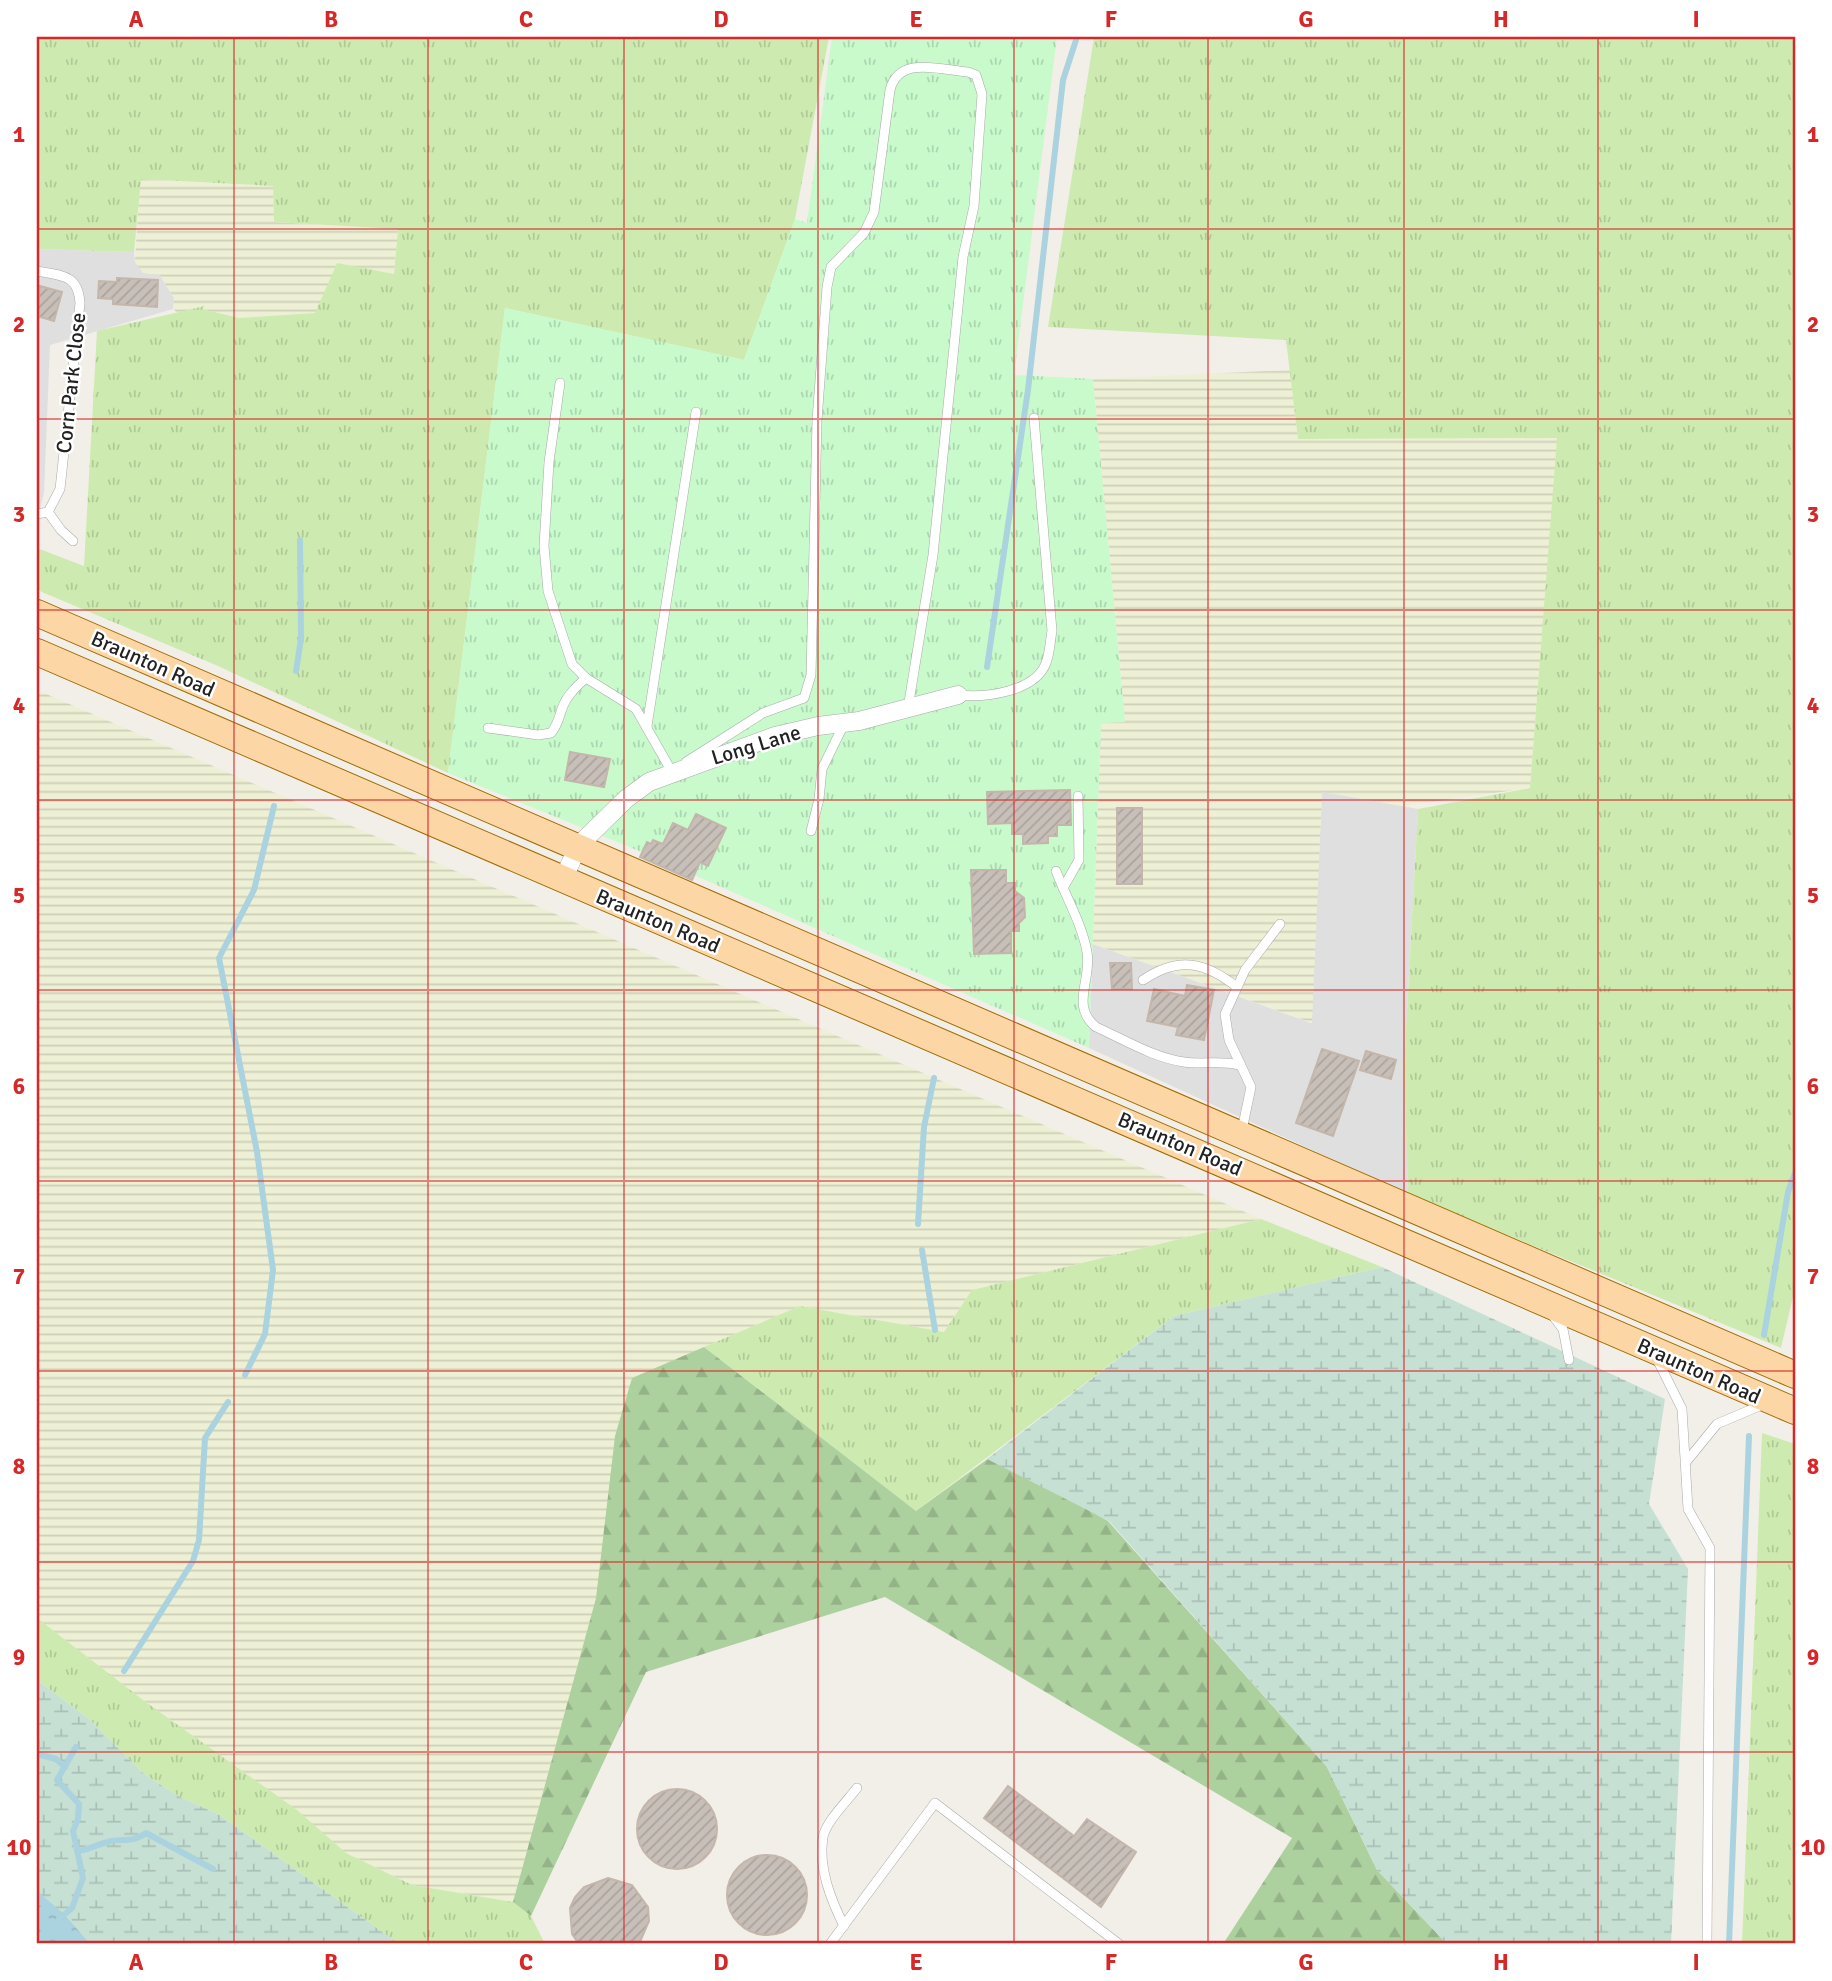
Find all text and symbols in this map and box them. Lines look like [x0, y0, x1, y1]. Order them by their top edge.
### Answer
text: A [129, 5, 144, 34]
text: B [324, 5, 338, 34]
text: C [519, 5, 533, 34]
text: D [713, 5, 729, 34]
text: E [909, 5, 923, 34]
text: F [1105, 5, 1117, 34]
text: G [1298, 5, 1314, 34]
text: H [1493, 5, 1509, 34]
text: I [1692, 5, 1700, 34]
text: 1 [13, 120, 25, 149]
text: 1 [1807, 120, 1819, 149]
text: 2 [13, 310, 25, 339]
text: 2 [1807, 310, 1819, 339]
street label: Corn Park Close [51, 311, 91, 455]
text: 3 [13, 500, 25, 529]
text: 3 [1807, 500, 1819, 529]
street label: Braunton Road [87, 625, 219, 703]
text: 4 [13, 691, 25, 720]
text: 4 [1807, 691, 1819, 720]
street label: Long Lane [708, 719, 804, 771]
text: 5 [13, 881, 25, 910]
text: 5 [1807, 881, 1819, 910]
street label: Braunton Road [592, 883, 724, 959]
text: 6 [13, 1072, 25, 1101]
text: 6 [1807, 1072, 1819, 1101]
street label: Braunton Road [1114, 1106, 1246, 1182]
text: 7 [13, 1262, 25, 1291]
text: 7 [1807, 1262, 1819, 1291]
street label: Braunton Road [1633, 1332, 1765, 1410]
text: 8 [13, 1452, 25, 1481]
text: 8 [1807, 1452, 1819, 1481]
text: 9 [13, 1643, 25, 1672]
text: 9 [1807, 1643, 1819, 1672]
text: 10 [7, 1833, 31, 1862]
text: 10 [1801, 1833, 1825, 1862]
text: A [129, 1948, 144, 1977]
text: B [324, 1948, 338, 1977]
text: C [519, 1948, 533, 1977]
text: D [713, 1948, 729, 1977]
text: E [909, 1948, 923, 1977]
text: F [1105, 1948, 1117, 1977]
text: G [1298, 1948, 1314, 1977]
text: H [1493, 1948, 1509, 1977]
text: I [1692, 1948, 1700, 1977]

